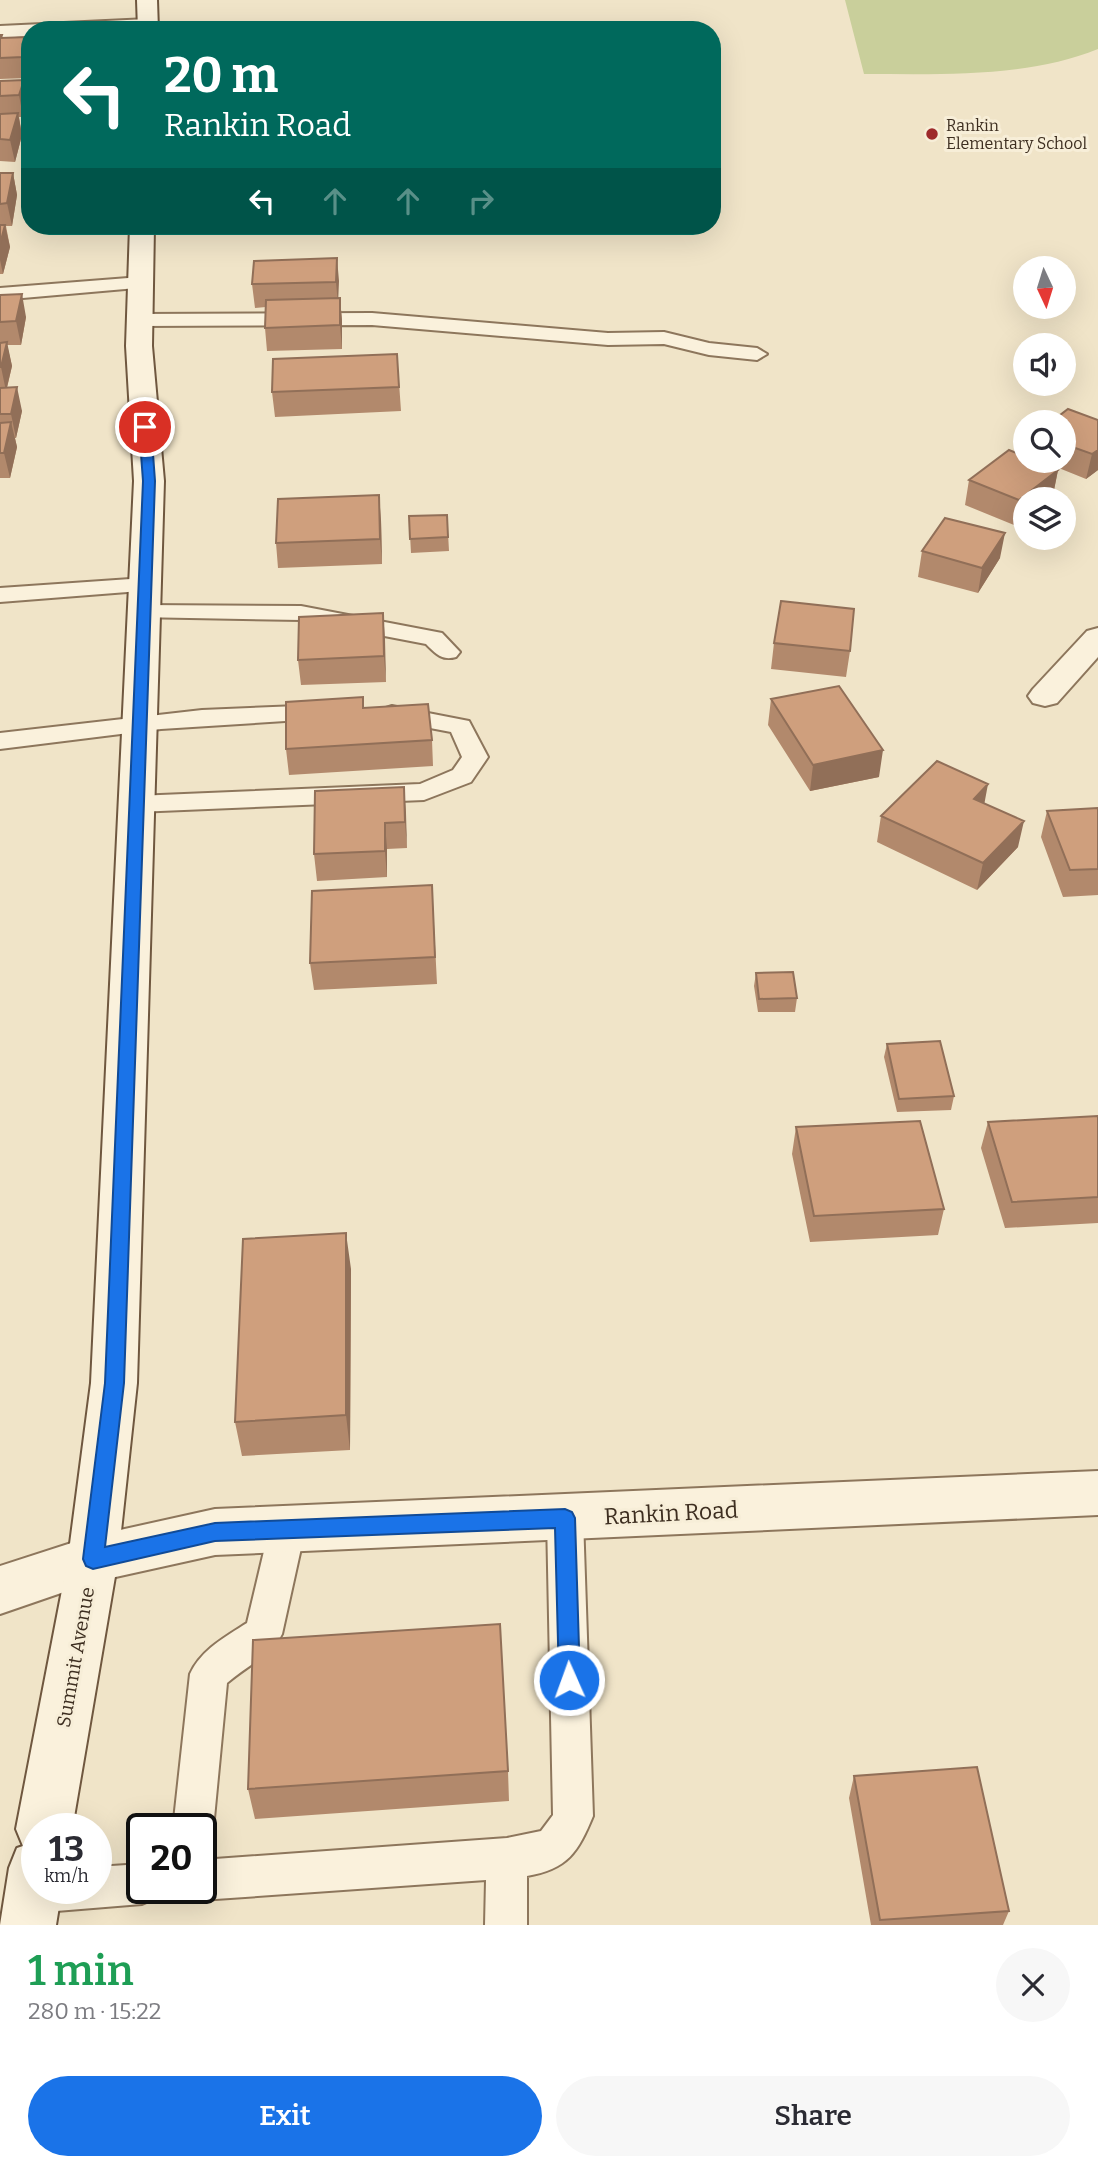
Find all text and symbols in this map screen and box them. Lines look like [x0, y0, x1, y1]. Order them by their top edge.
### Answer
text: 20 m [164, 46, 278, 105]
icon: left [49, 49, 140, 140]
text: Rankin Road [164, 106, 351, 144]
place label: Rankin Elementary School [946, 116, 1087, 153]
marker: Rankin Elementary School [924, 126, 940, 142]
icon: left [243, 182, 281, 220]
icon: ahead [316, 182, 354, 220]
icon: ahead [389, 182, 427, 220]
icon: right [462, 182, 500, 220]
north arrow [1013, 256, 1076, 318]
map controls [1013, 256, 1076, 550]
button: sound [1013, 333, 1076, 396]
pin [115, 397, 175, 457]
icon: arrive [126, 408, 164, 446]
button: search [1013, 410, 1076, 473]
button: layers [1013, 487, 1076, 550]
street label: Rankin Road [603, 1495, 739, 1531]
street label: Summit Avenue [52, 1585, 99, 1729]
position arrow [532, 1643, 606, 1717]
speed limit sign: 20 [126, 1813, 217, 1904]
text: 13 [49, 1828, 84, 1870]
text: km/h [44, 1865, 89, 1887]
text: 1 min [28, 1946, 134, 1996]
button: close [996, 1948, 1070, 2022]
text: 280 m · 15:22 [28, 1997, 161, 2025]
button: Exit [28, 2076, 542, 2156]
button: Share [556, 2076, 1070, 2156]

